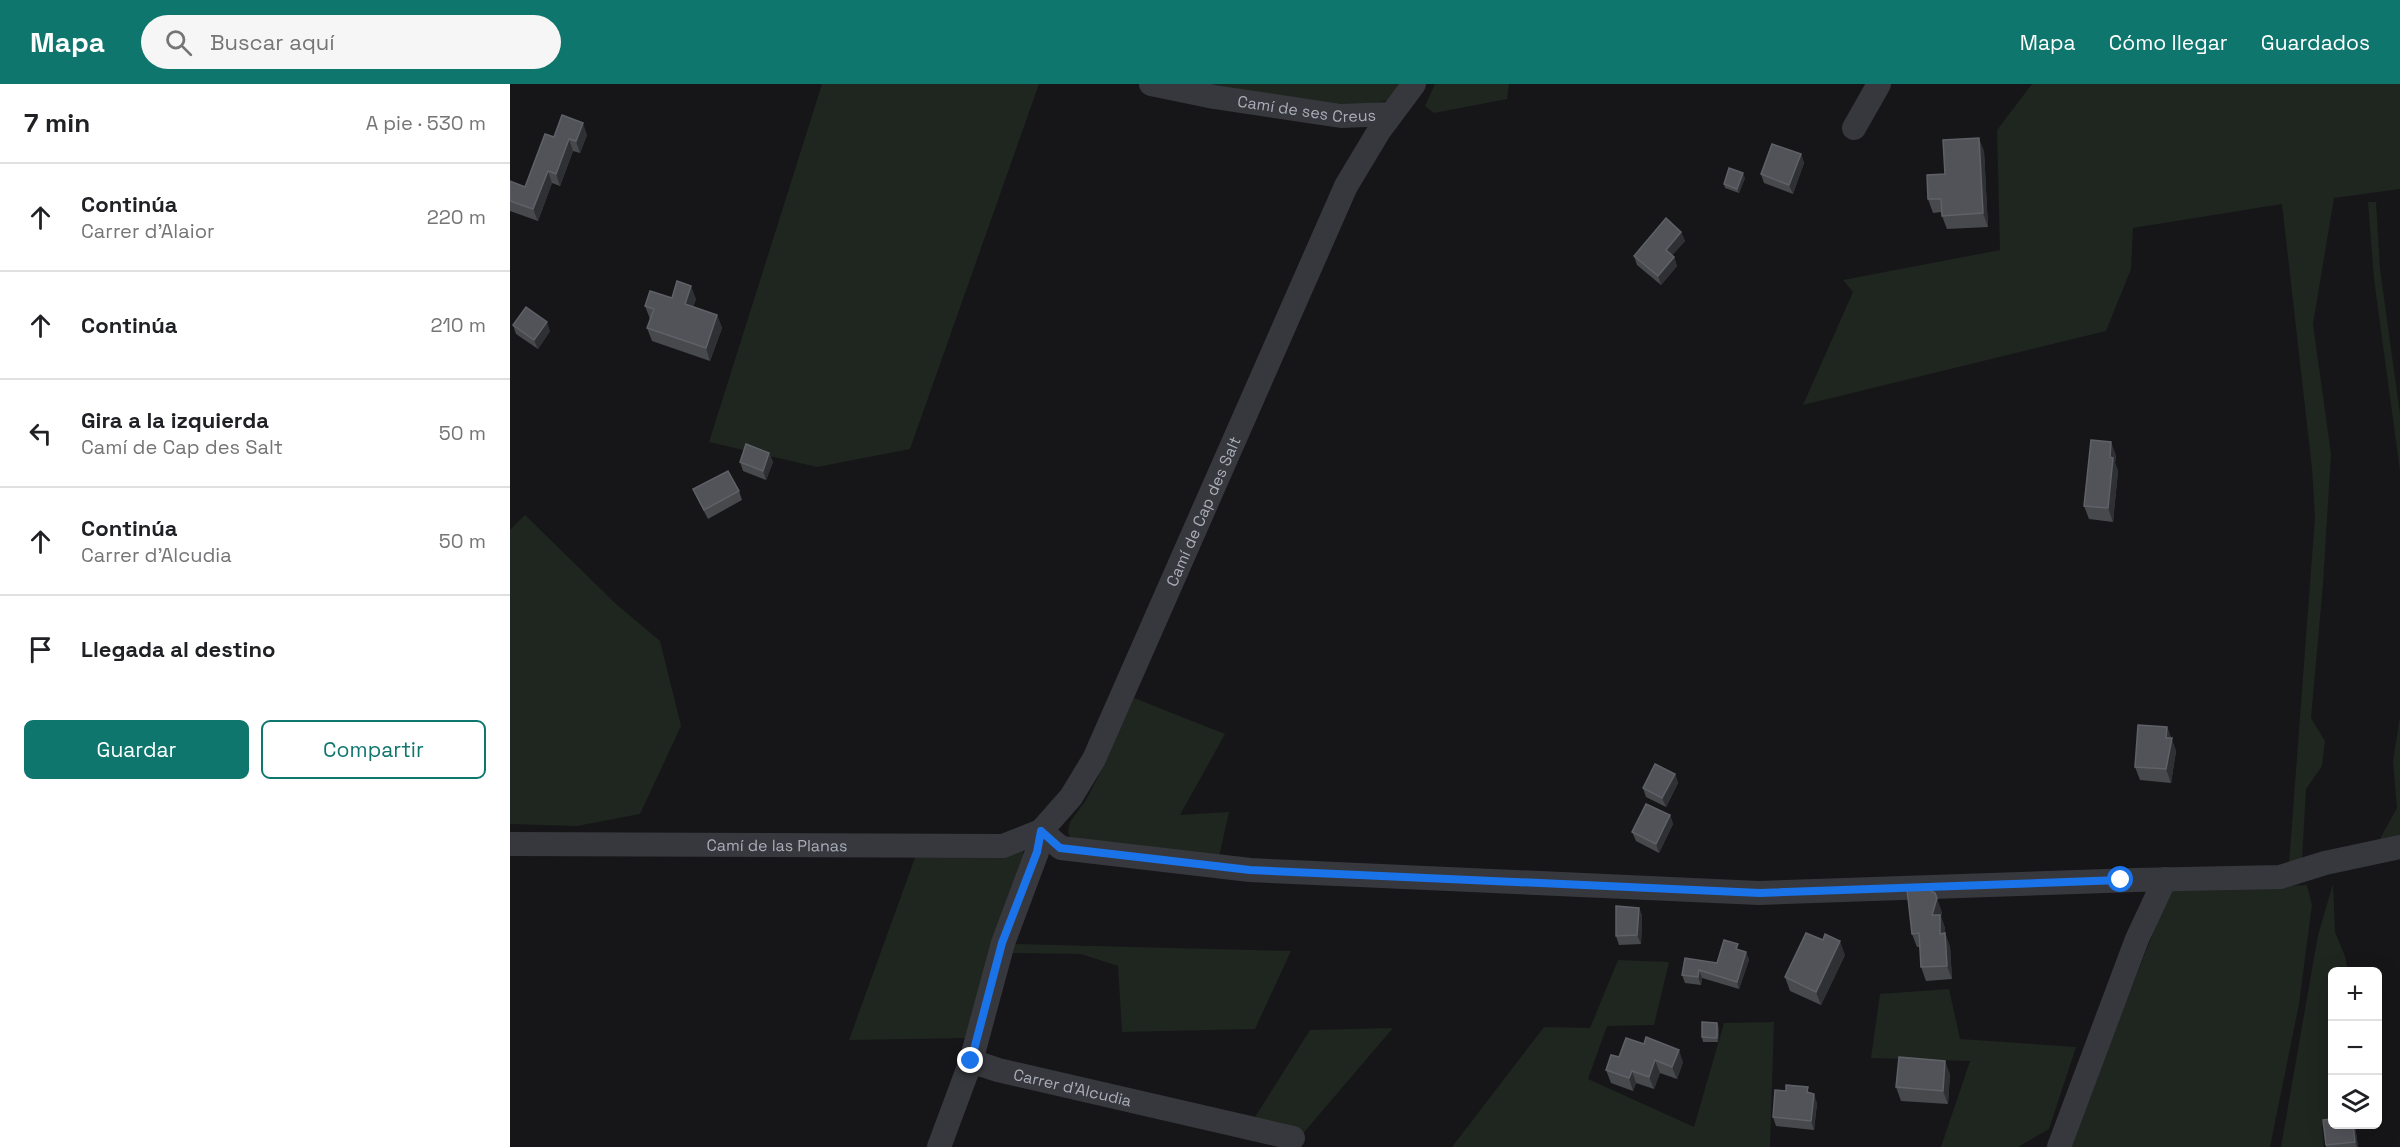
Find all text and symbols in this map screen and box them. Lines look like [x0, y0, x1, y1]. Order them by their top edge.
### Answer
search box [141, 15, 561, 69]
text: Mapa [30, 24, 105, 60]
icon: search [162, 26, 195, 59]
text: Buscar aquí [210, 28, 335, 56]
text: Mapa [2020, 29, 2076, 56]
text: Cómo llegar [2109, 29, 2228, 56]
text: Guardados [2261, 29, 2370, 56]
street label: Camí de ses Creus [1236, 91, 1376, 127]
text: 7 min [24, 106, 90, 140]
text: A pie · 530 m [366, 110, 486, 136]
text: Continúa [81, 190, 177, 218]
icon: ahead [24, 201, 57, 234]
text: 220 m [427, 204, 486, 230]
text: Carrer d'Alaior [81, 218, 215, 244]
icon: ahead [24, 309, 57, 342]
text: Continúa [81, 311, 177, 339]
text: 210 m [430, 312, 486, 338]
text: Gira a la izquierda [81, 406, 269, 434]
icon: left [24, 417, 57, 450]
text: 50 m [439, 420, 486, 446]
street label: Camí de Cap des Salt [1161, 433, 1246, 590]
text: Camí de Cap des Salt [81, 434, 283, 460]
text: Continúa [81, 514, 177, 542]
icon: ahead [24, 525, 57, 558]
text: 50 m [439, 528, 486, 554]
text: Carrer d'Alcudia [81, 542, 232, 568]
icon: arrive [24, 633, 57, 666]
text: Llegada al destino [81, 635, 275, 663]
button: Guardar [24, 720, 249, 779]
button: Compartir [261, 720, 486, 779]
street label: Camí de las Planas [706, 835, 848, 856]
route start [2107, 866, 2133, 892]
map controls [2328, 967, 2382, 1129]
button: + [2328, 967, 2382, 1021]
button: − [2328, 1021, 2382, 1075]
route end [957, 1047, 983, 1073]
street label: Carrer d'Alcudia [1011, 1064, 1134, 1111]
button: layers [2328, 1075, 2382, 1129]

